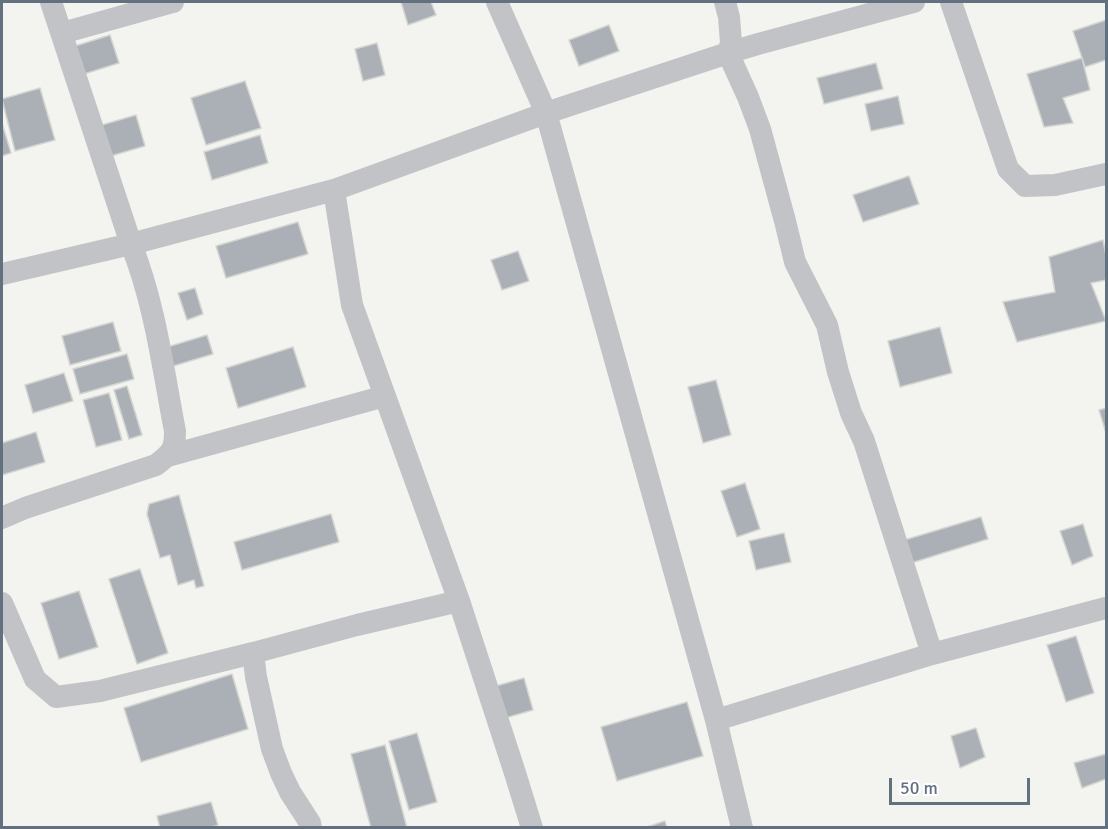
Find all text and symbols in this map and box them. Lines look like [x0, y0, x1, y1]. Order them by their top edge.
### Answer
scale bar [892, 766, 1033, 804]
text: 50 m [900, 777, 938, 799]

